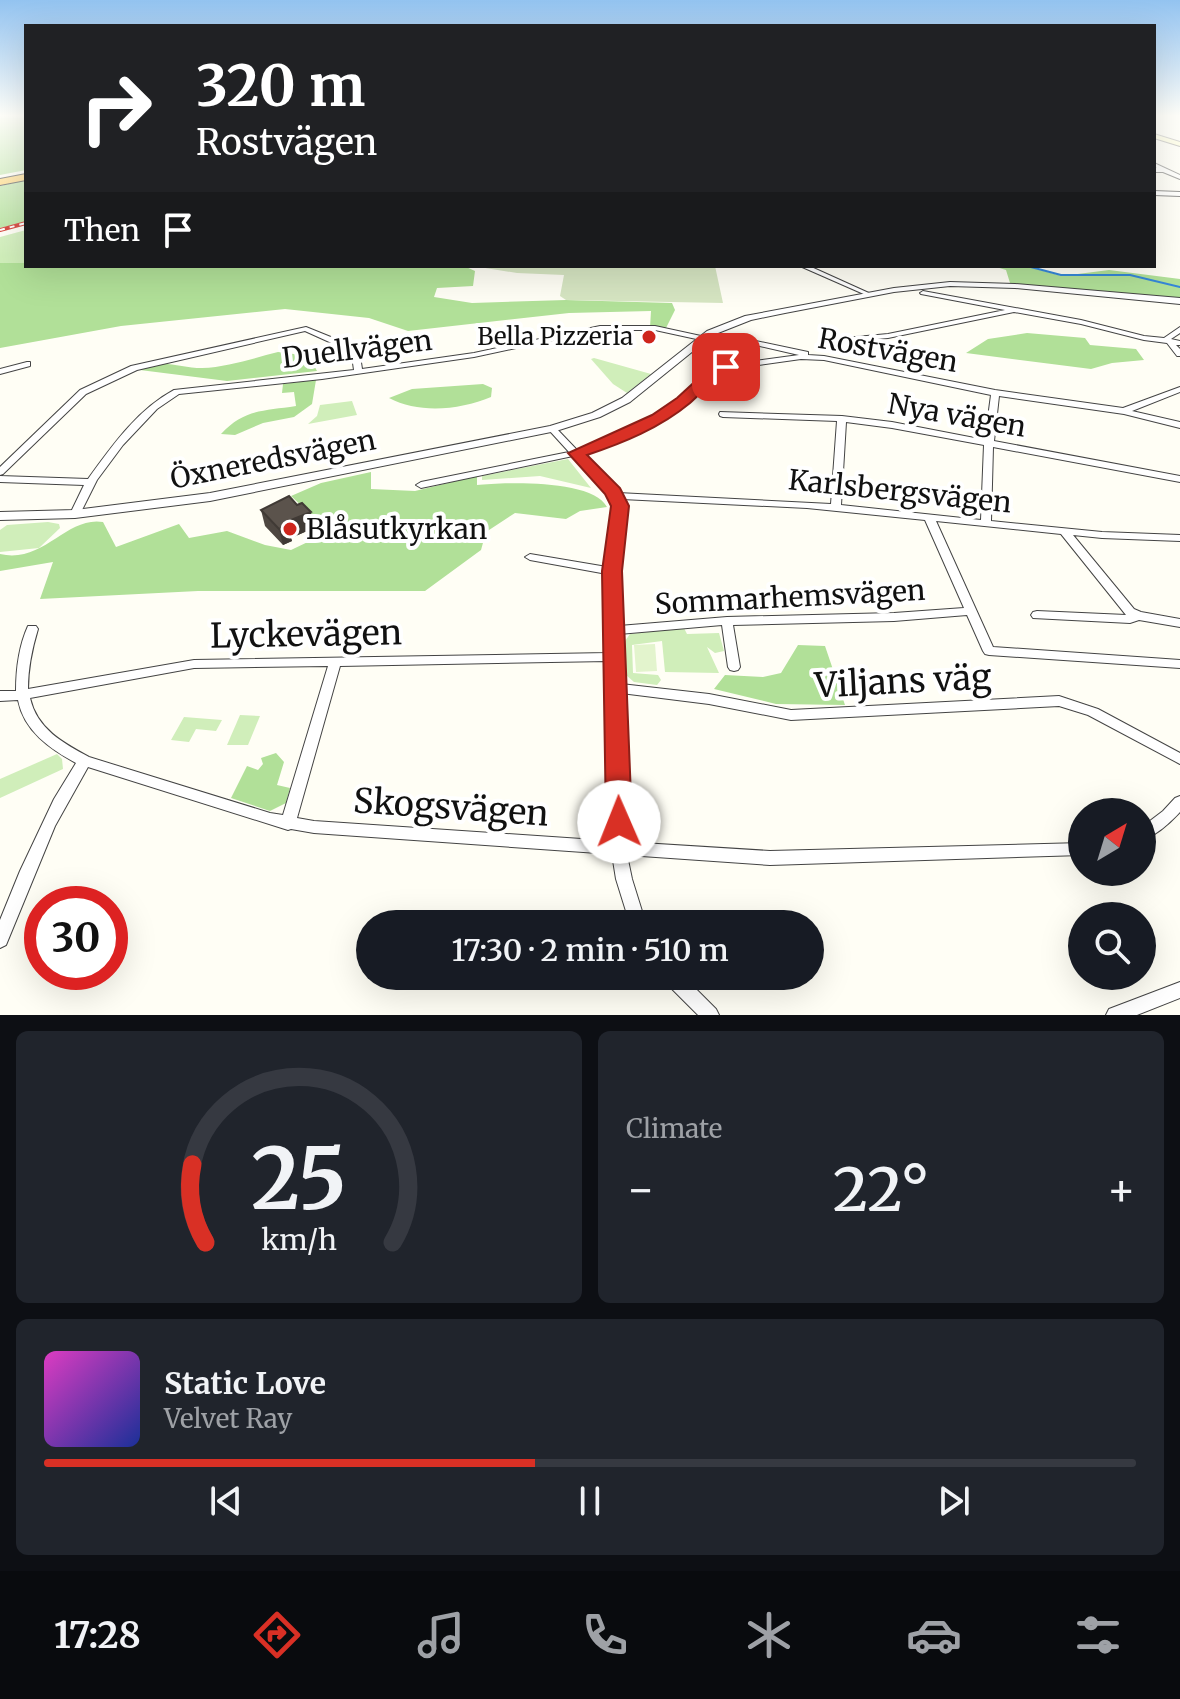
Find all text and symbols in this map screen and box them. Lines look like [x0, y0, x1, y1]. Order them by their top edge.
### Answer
text: 320 m [196, 51, 365, 121]
icon: right [64, 56, 168, 160]
text: Rostvägen [196, 120, 377, 165]
icon: arrive [156, 208, 200, 252]
text: Then [64, 211, 140, 249]
street label: Rostvägen [815, 320, 961, 380]
place label: Bella Pizzeria [477, 321, 633, 352]
street label: Duellvägen [280, 322, 434, 376]
marker: Bella Pizzeria [640, 328, 658, 346]
pin [692, 333, 760, 401]
icon: arrive [704, 345, 748, 389]
street label: Nya vägen [885, 385, 1029, 445]
street label: Öxneredsvägen [167, 421, 379, 497]
street label: Karlsbergsvägen [787, 461, 1013, 521]
place label: Blåsutkyrkan [306, 511, 487, 547]
marker: Blåsutkyrkan [281, 520, 299, 538]
street label: Sommarhemsvägen [654, 572, 926, 622]
street label: Lyckevägen [210, 611, 402, 658]
street label: Viljans väg [813, 655, 993, 708]
street label: Skogsvägen [352, 779, 550, 836]
position arrow [577, 780, 661, 864]
north arrow [1068, 798, 1156, 886]
map controls [1068, 798, 1156, 990]
speed limit sign: 30 [24, 886, 128, 990]
button: search [1068, 902, 1156, 990]
text: 17:30 · 2 min · 510 m [451, 931, 729, 969]
text: Climate [626, 1112, 722, 1145]
text: 25 [251, 1127, 347, 1232]
text: 22° [833, 1152, 929, 1227]
text: − [626, 1162, 655, 1217]
text: + [1107, 1162, 1136, 1217]
text: km/h [261, 1222, 337, 1258]
text: Static Love [164, 1364, 326, 1402]
text: Velvet Ray [164, 1402, 292, 1435]
icon: previous [204, 1479, 248, 1523]
icon: pause [568, 1479, 612, 1523]
icon: next [932, 1479, 976, 1523]
icon: directions [249, 1607, 305, 1663]
icon: music [413, 1607, 469, 1663]
icon: phone [577, 1607, 633, 1663]
icon: climate [741, 1607, 797, 1663]
icon: car [906, 1607, 962, 1663]
icon: filters [1070, 1607, 1126, 1663]
text: 17:28 [54, 1613, 141, 1658]

